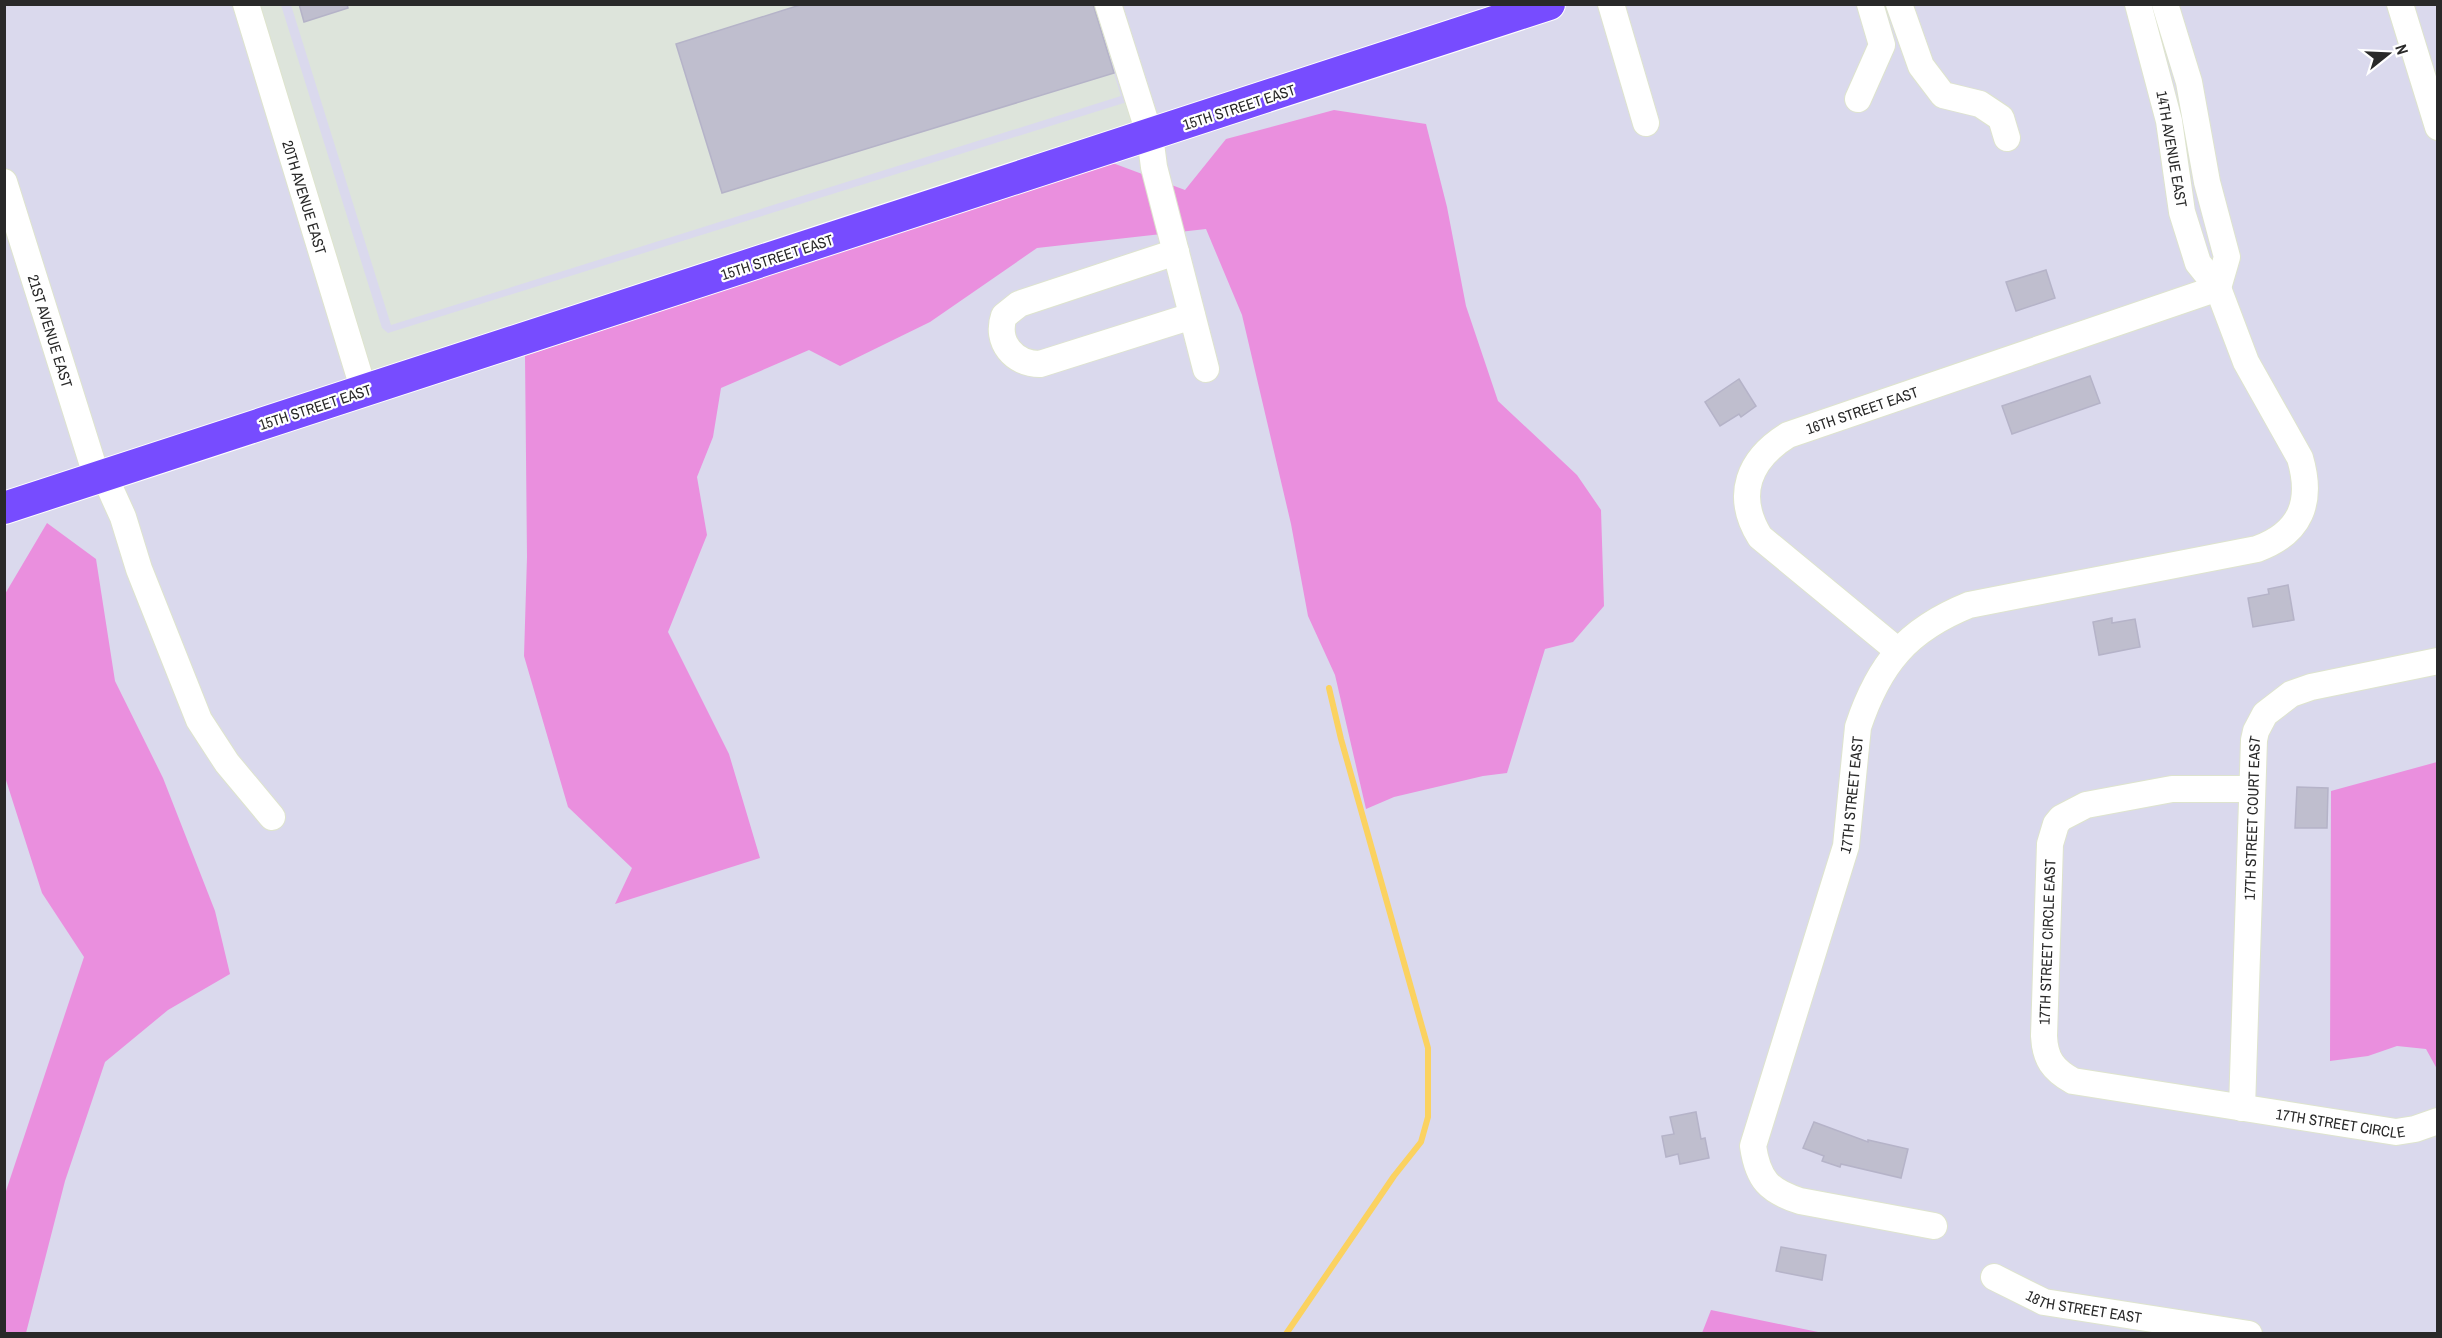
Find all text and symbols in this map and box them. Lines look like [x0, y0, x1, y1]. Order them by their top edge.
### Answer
north arrow [2358, 24, 2418, 84]
text: N [2390, 41, 2414, 57]
street label: 15TH STREET EAST [1180, 79, 1299, 135]
street label: 14TH AVENUE EAST [2151, 89, 2193, 209]
street label: 20TH AVENUE EAST [278, 138, 332, 257]
street label: 15TH STREET EAST [718, 229, 837, 285]
street label: 21ST AVENUE EAST [23, 272, 79, 390]
street label: 15TH STREET EAST [256, 379, 375, 435]
street label: 16TH STREET EAST [1803, 381, 1921, 439]
street label: 17TH STREET COURT EAST [2238, 733, 2265, 901]
street label: 17TH STREET EAST [1834, 735, 1868, 856]
street label: 17TH STREET CIRCLE EAST [2034, 858, 2060, 1025]
street label: 17TH STREET CIRCLE [2274, 1103, 2407, 1143]
street label: 18TH STREET EAST [2023, 1284, 2144, 1328]

